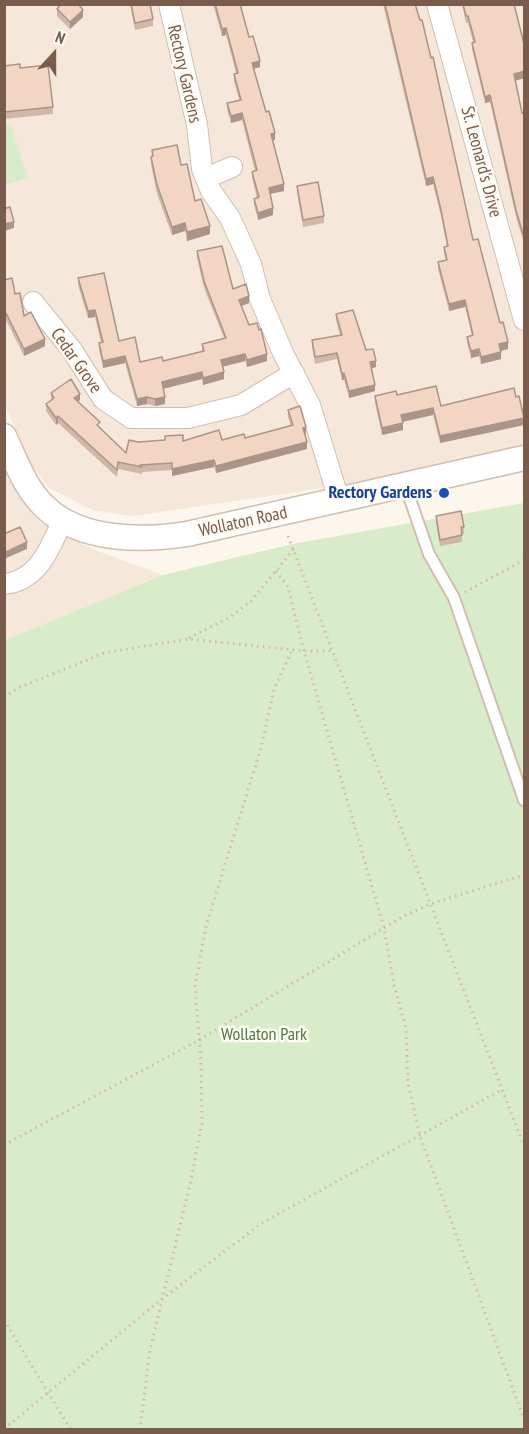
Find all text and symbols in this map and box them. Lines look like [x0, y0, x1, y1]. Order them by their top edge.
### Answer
street label: Rectory Gardens [162, 23, 206, 125]
north arrow [24, 24, 84, 84]
text: N [53, 26, 68, 48]
street label: St. Leonard's Drive [456, 104, 506, 220]
street label: Cedar Grove [46, 324, 106, 398]
place label: Rectory Gardens [328, 482, 432, 504]
marker: Rectory Gardens [437, 486, 451, 500]
street label: Wollaton Road [197, 502, 289, 542]
park label: Wollaton Park [221, 1024, 307, 1046]

